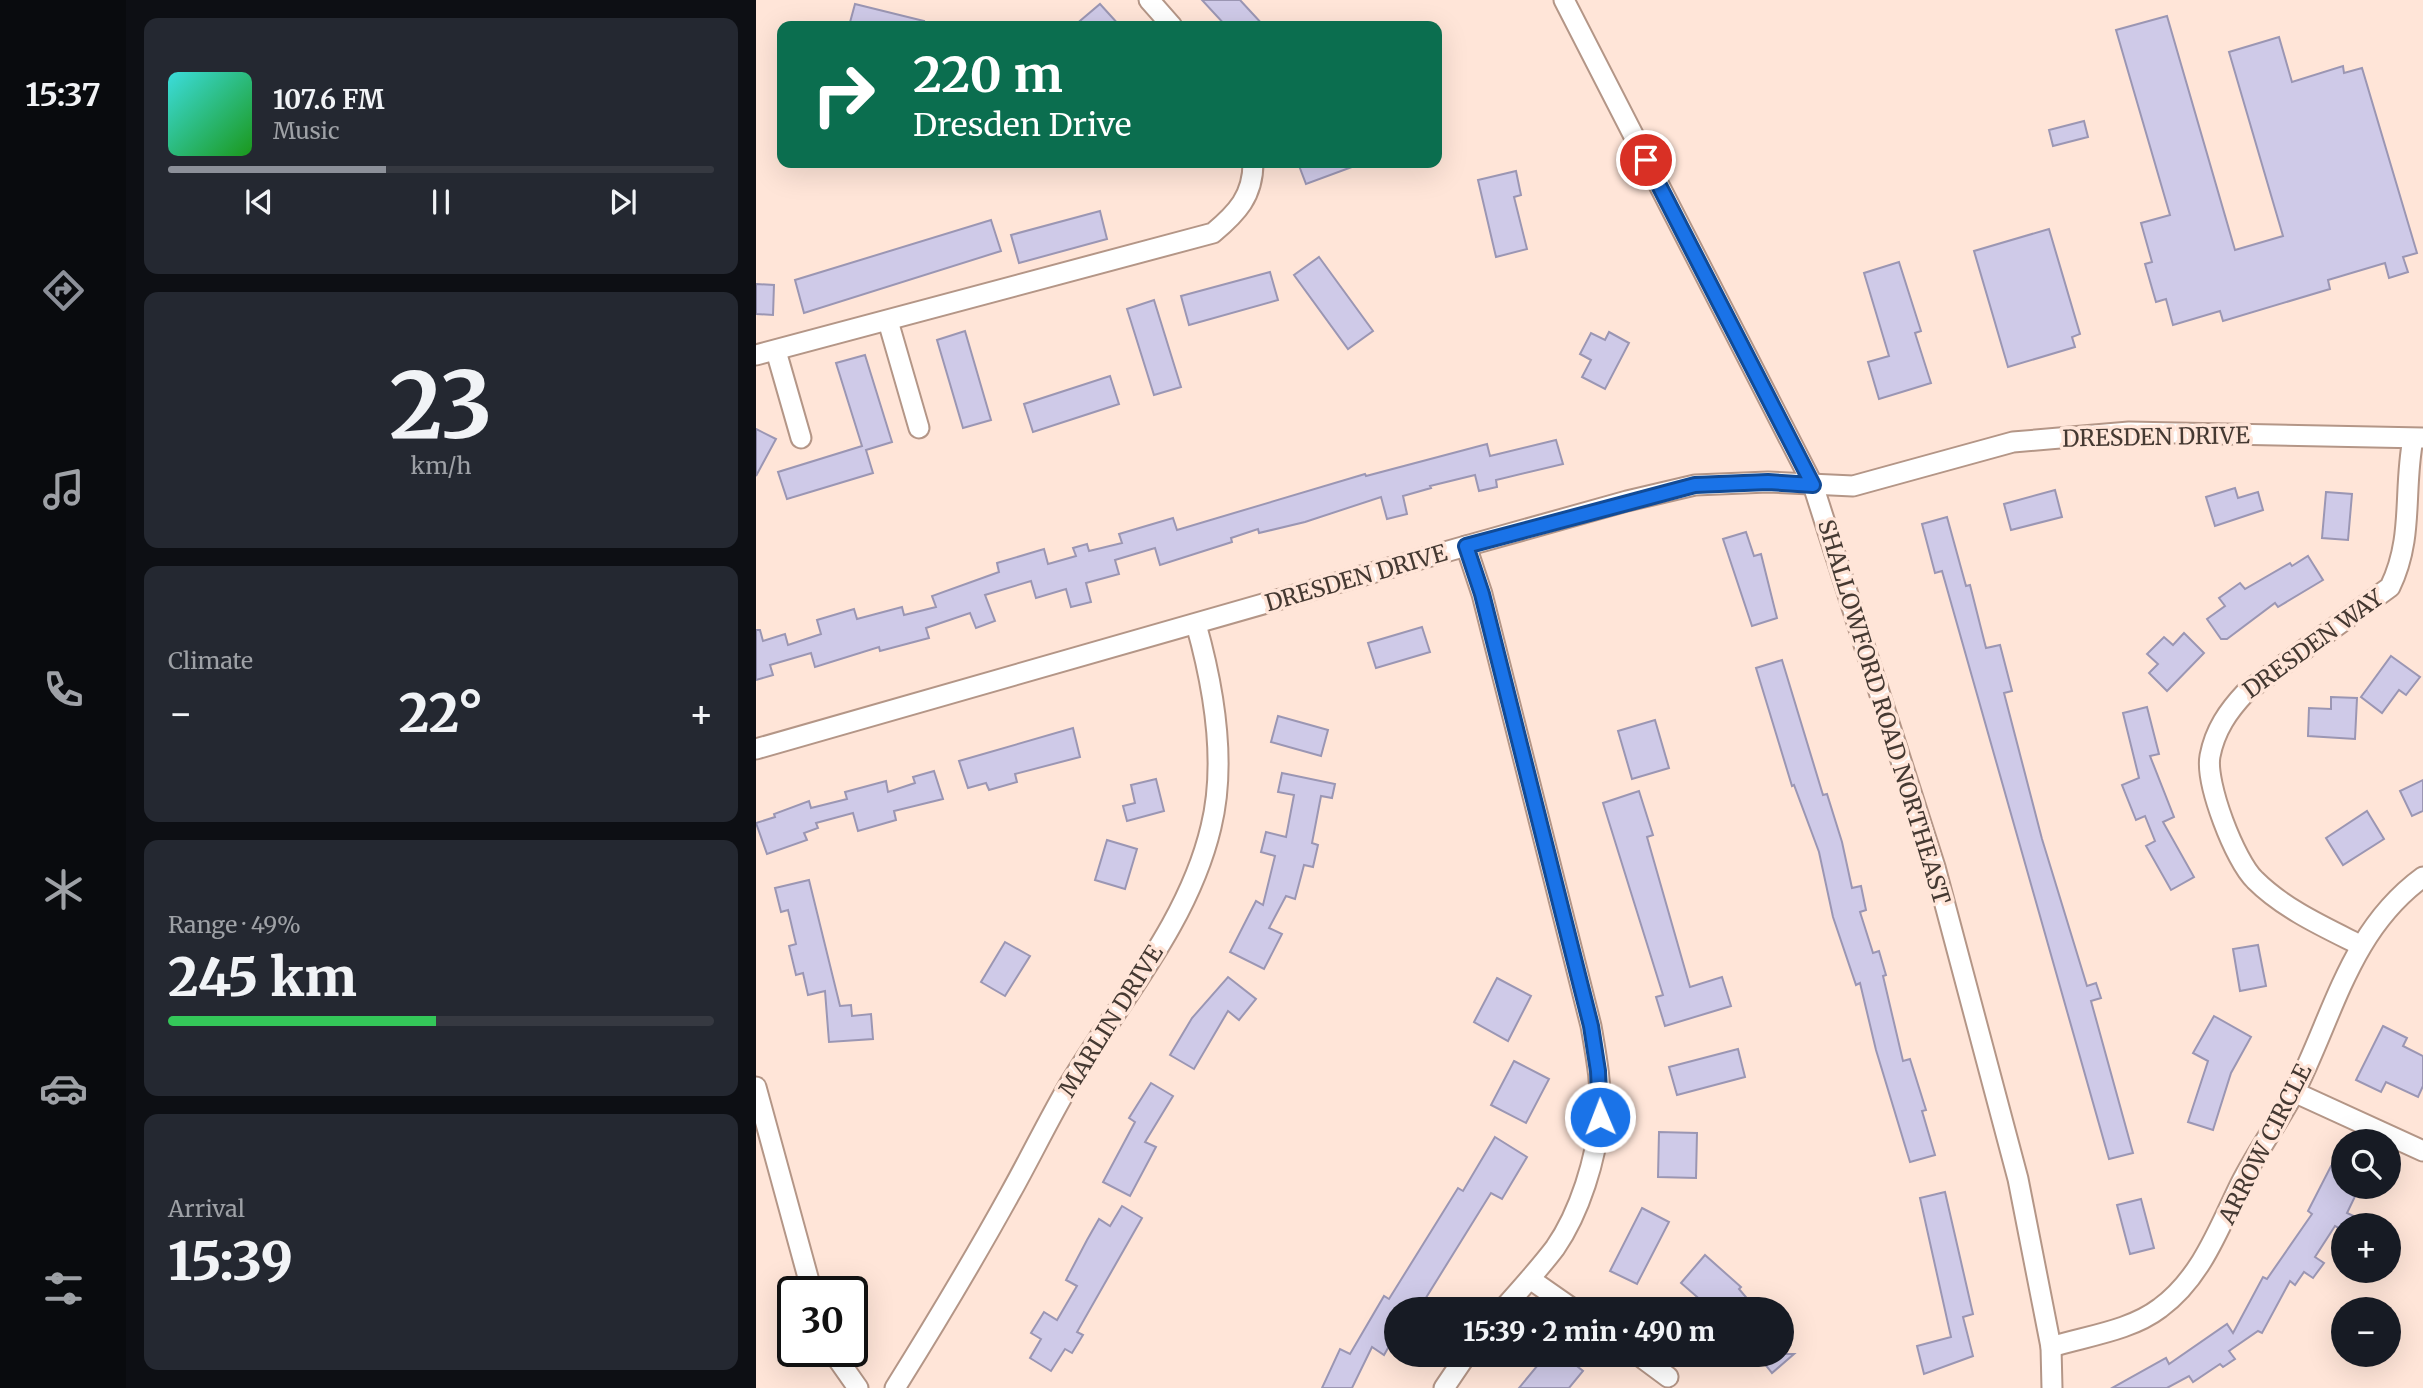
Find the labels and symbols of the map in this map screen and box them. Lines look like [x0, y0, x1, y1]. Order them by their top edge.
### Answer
pin [1616, 130, 1676, 190]
street label: DRESDEN DRIVE [2062, 420, 2250, 453]
street label: SHALLOWFORD ROAD NORTHEAST [1812, 516, 1957, 908]
street label: DRESDEN DRIVE [1262, 538, 1450, 617]
street label: DRESDEN WAY [2237, 582, 2389, 704]
street label: MARLIN DRIVE [1052, 939, 1169, 1102]
street label: ARROW CIRCLE [2211, 1059, 2318, 1230]
position arrow [1563, 1080, 1637, 1154]
speed limit sign: 30 [777, 1276, 868, 1367]

